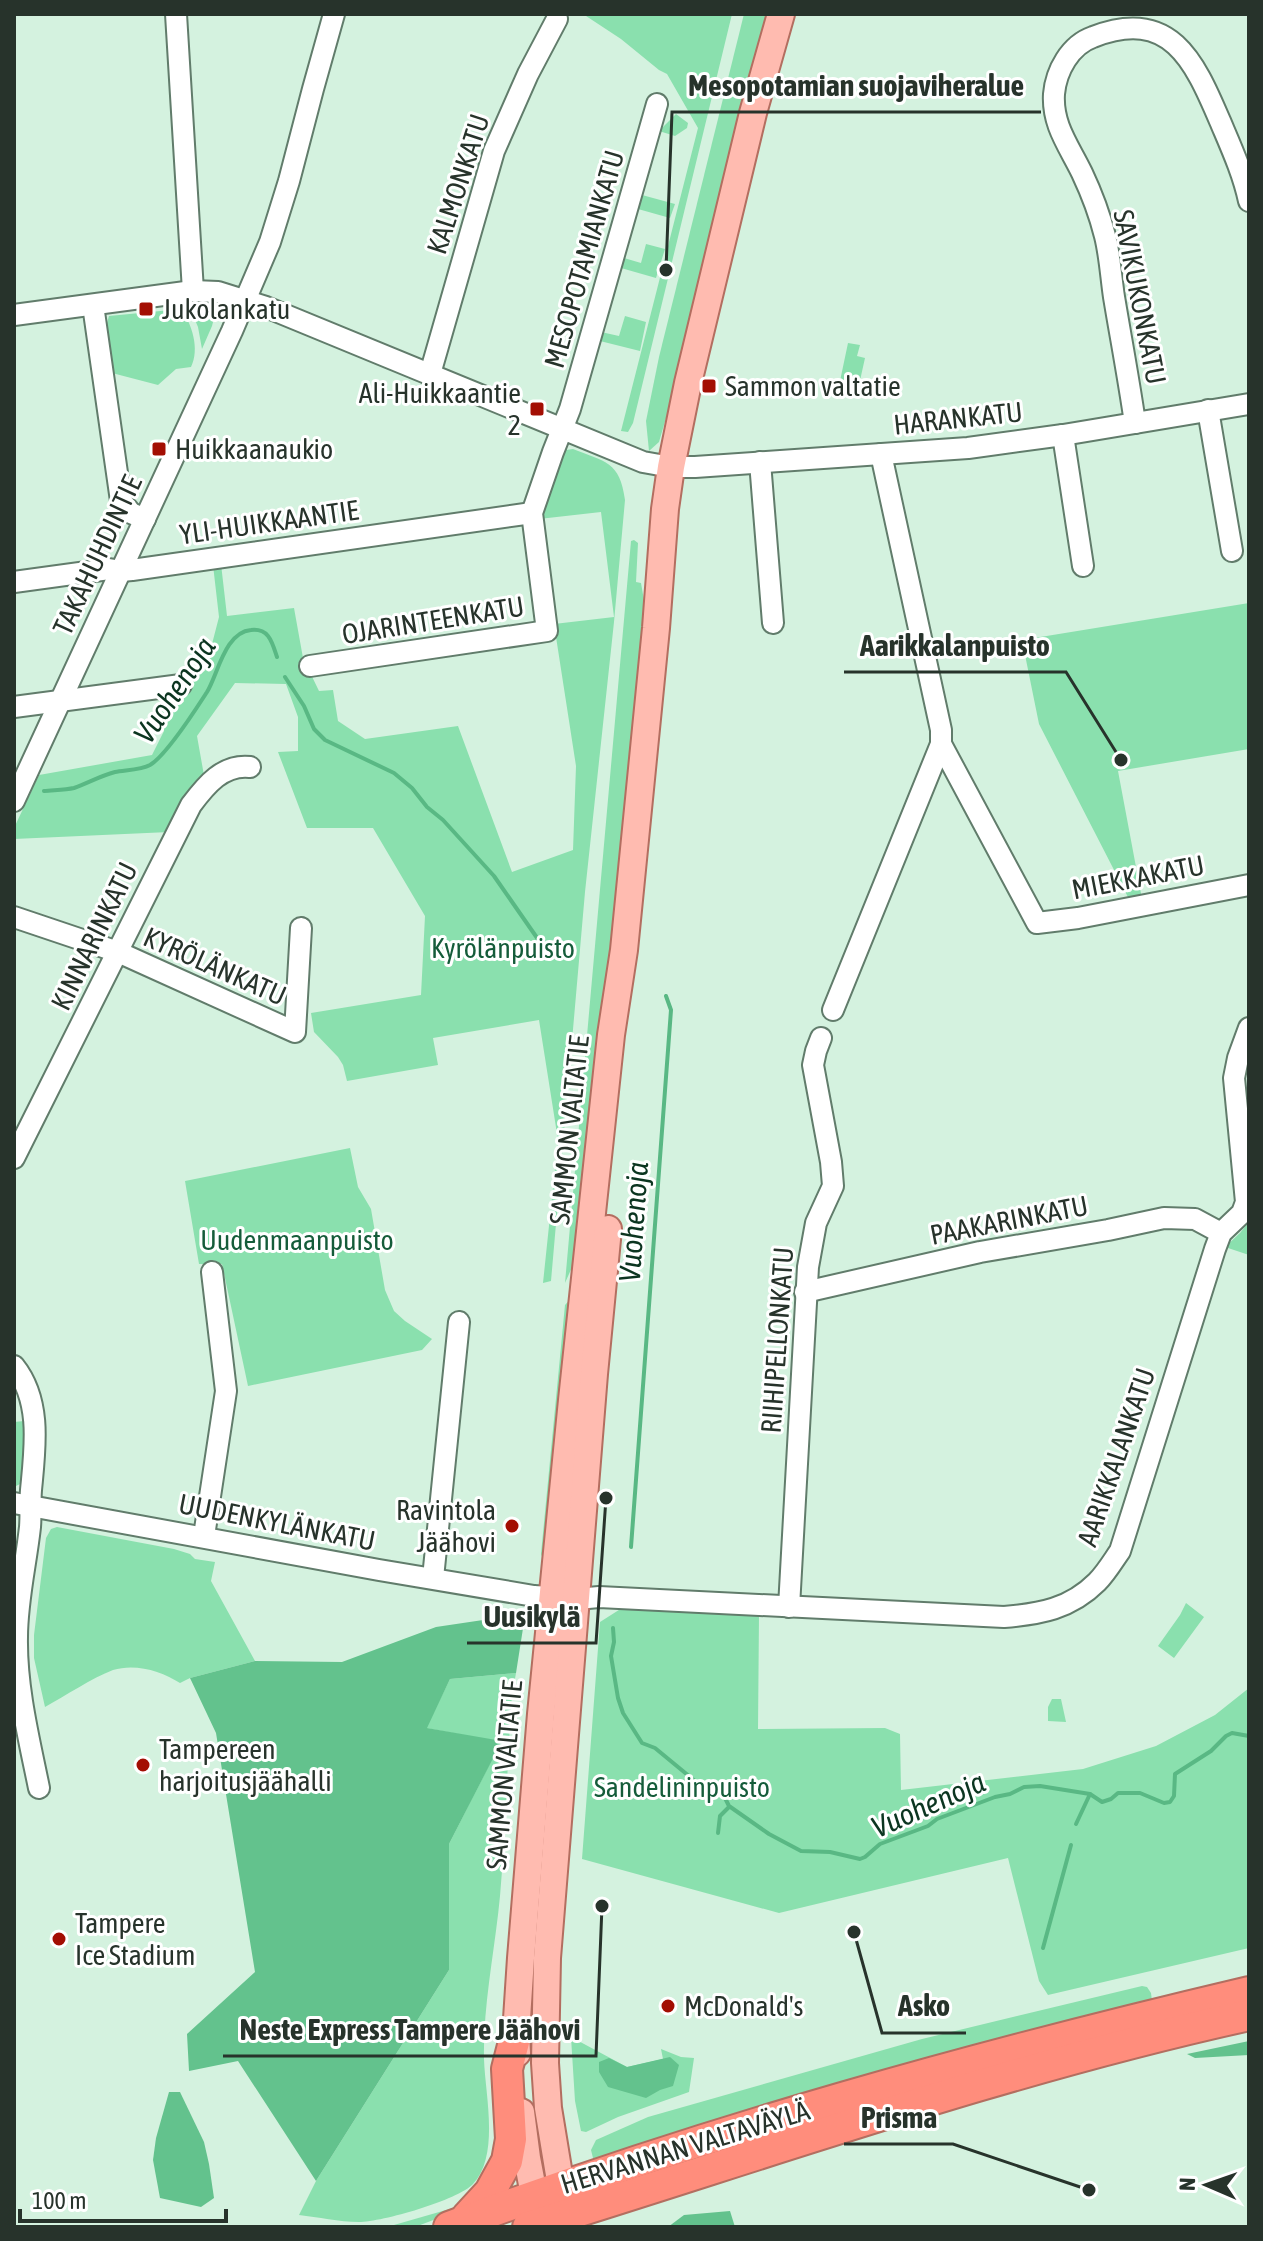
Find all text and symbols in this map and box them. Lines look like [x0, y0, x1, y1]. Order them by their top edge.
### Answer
callout: Mesopotamian suojaviheralue [672, 58, 1041, 112]
text: Mesopotamian suojaviheralue [688, 68, 1024, 102]
street label: KALMONKATU [420, 110, 496, 258]
street label: MESOPOTAMIANKATU [538, 147, 630, 371]
street label: SAVIKUKONKATU [1107, 207, 1173, 387]
place label: Jukolankatu [162, 293, 290, 325]
marker: Jukolankatu [137, 300, 155, 318]
place label: Sammon valtatie [725, 370, 901, 402]
place label: Ali-Huikkaantie 2 [359, 377, 521, 441]
marker: Sammon valtatie [700, 377, 718, 395]
street label: HARANKATU [892, 395, 1024, 441]
marker: Ali-Huikkaantie 2 [528, 400, 546, 418]
place label: Huikkaanaukio [175, 433, 333, 465]
marker: Huikkaanaukio [150, 440, 168, 458]
street label: TAKAHUHDINTIE [46, 470, 148, 640]
street label: YLI-HUIKKAANTIE [178, 494, 360, 550]
street label: OJARINTEENKATU [340, 590, 526, 650]
callout: Aarikkalanpuisto [844, 618, 1066, 672]
text: Aarikkalanpuisto [859, 628, 1050, 662]
water label: Vuohenoja [126, 631, 222, 749]
street label: MIEKKAKATU [1069, 848, 1207, 906]
street label: KINNARINKATU [44, 857, 144, 1015]
street label: KYRÖLÄNKATU [139, 920, 291, 1012]
park label: Kyrölänpuisto [431, 932, 575, 964]
street label: SAMMON VALTATIE [543, 1034, 595, 1226]
water label: Vuohenoja [612, 1161, 654, 1283]
street label: PAAKARINKATU [927, 1189, 1091, 1251]
park label: Uudenmaanpuisto [200, 1224, 394, 1256]
street label: RIIHIPELLONKATU [755, 1246, 799, 1434]
street label: AARIKKALANKATU [1071, 1364, 1161, 1550]
street label: UUDENKYLÄNKATU [176, 1487, 378, 1557]
place label: Ravintola Jäähovi [396, 1494, 496, 1558]
marker: Ravintola Jäähovi [503, 1517, 521, 1535]
callout: Uusikylä [467, 1589, 596, 1643]
text: Uusikylä [483, 1599, 581, 1633]
street label: SAMMON VALTATIE [480, 1679, 528, 1871]
place label: Tampereen harjoitusjäähalli [159, 1733, 332, 1797]
marker: Tampereen harjoitusjäähalli [134, 1756, 152, 1774]
water label: Vuohenoja [866, 1764, 990, 1844]
park label: Sandelininpuisto [594, 1771, 770, 1803]
place label: Tampere Ice Stadium [75, 1907, 195, 1971]
marker: Tampere Ice Stadium [50, 1930, 68, 1948]
callout: Asko [882, 1979, 966, 2033]
text: Asko [897, 1988, 950, 2022]
place label: McDonald's [684, 1990, 803, 2022]
marker: McDonald's [659, 1997, 677, 2015]
callout: Neste Express Tampere Jäähovi [223, 2002, 596, 2056]
text: Neste Express Tampere Jäähovi [239, 2012, 581, 2046]
callout: Prisma [844, 2090, 953, 2144]
street label: HERVANNAN VALTAVÄYLÄ [557, 2094, 813, 2200]
text: Prisma [861, 2100, 937, 2134]
north arrow [1167, 2145, 1247, 2225]
scale bar [20, 2173, 226, 2223]
text: N [1174, 2177, 1200, 2191]
text: 100 m [32, 2187, 86, 2214]

